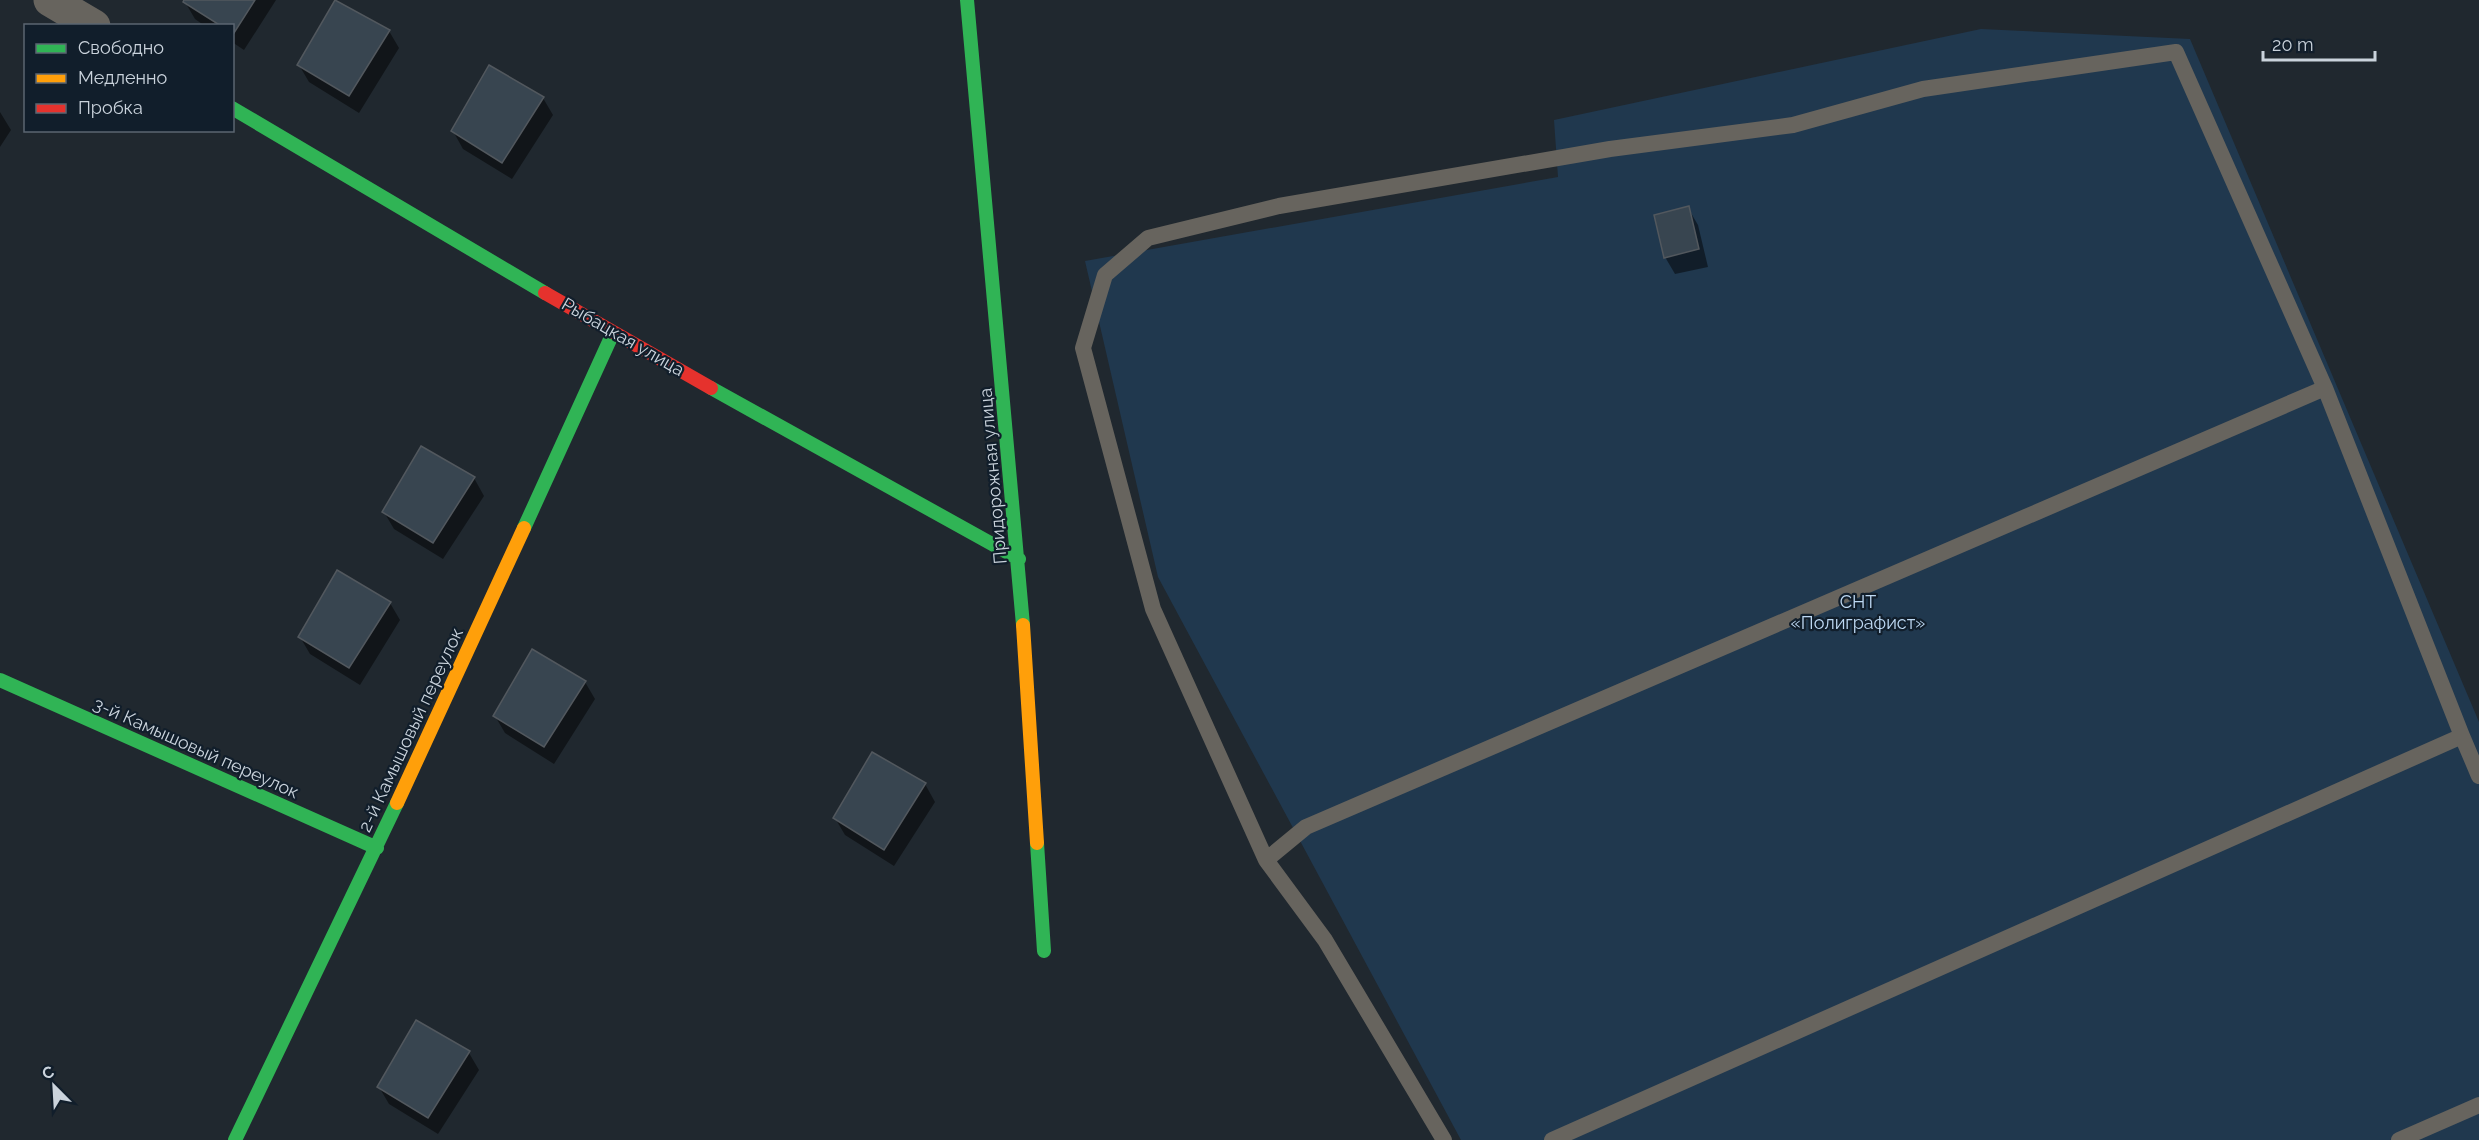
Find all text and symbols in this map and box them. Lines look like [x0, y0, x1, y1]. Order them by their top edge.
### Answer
legend [24, 24, 234, 132]
scale bar [2263, 24, 2376, 62]
text: 20 m [2272, 34, 2314, 55]
text: Свободно [78, 37, 164, 58]
text: Медленно [78, 67, 167, 88]
text: Пробка [78, 97, 143, 118]
street label: Рыбацкая улица [558, 293, 688, 380]
street label: Придорожная улица [974, 387, 1011, 565]
park label: СНТ «Полиграфист» [1791, 591, 1925, 633]
street label: 2-й Камышовый переулок [354, 624, 467, 835]
street label: 3-й Камышовый переулок [90, 693, 302, 802]
north arrow [24, 1056, 84, 1116]
text: С [39, 1062, 57, 1084]

